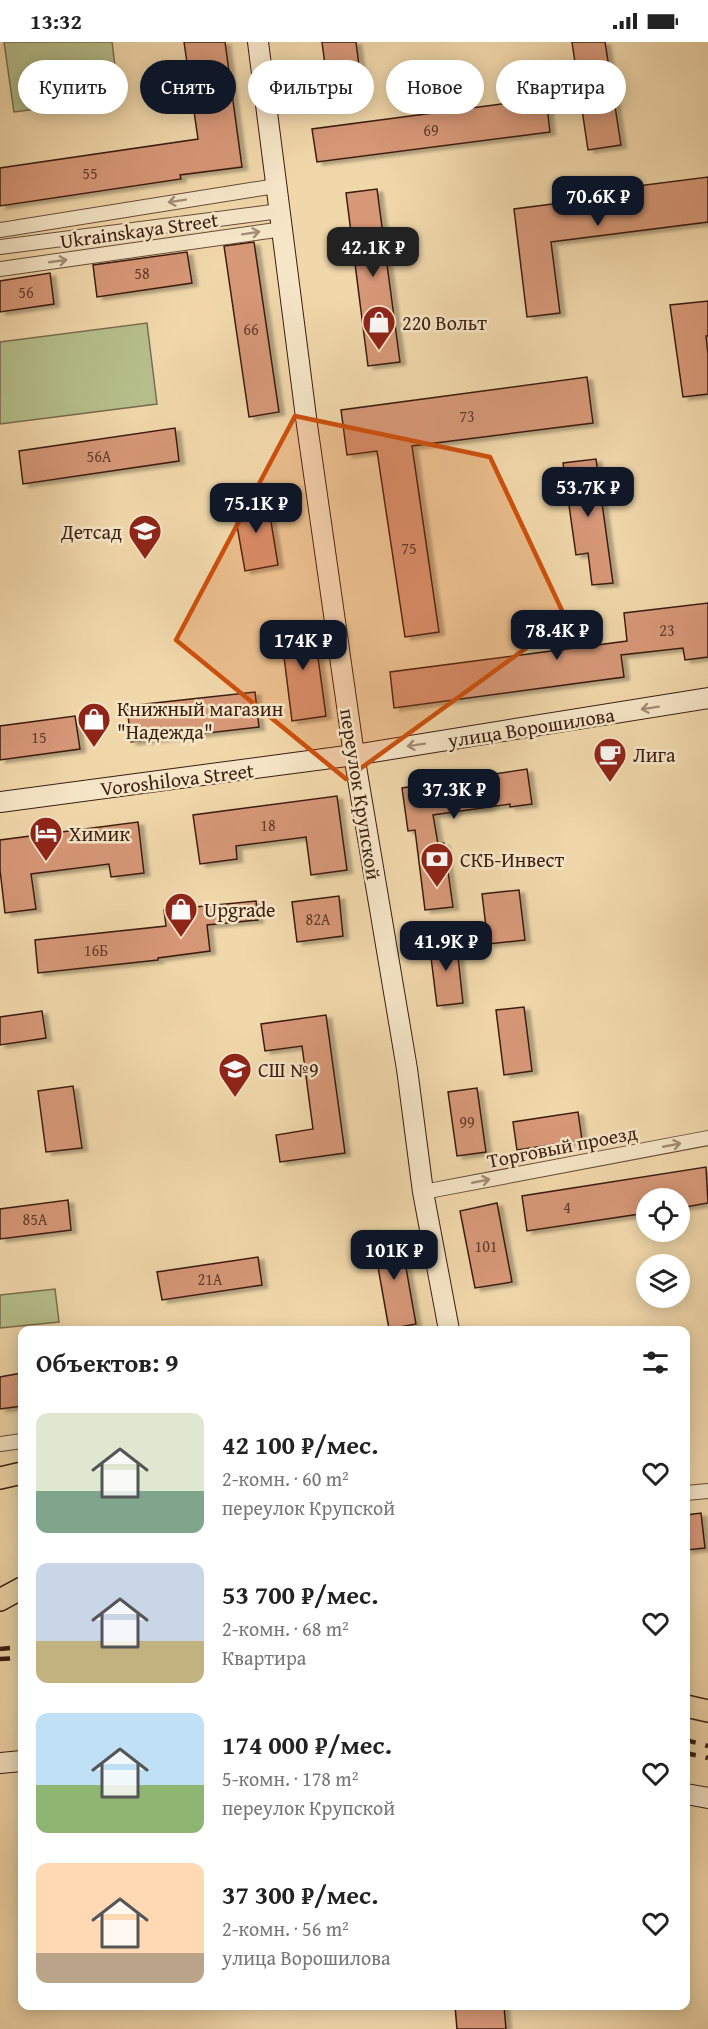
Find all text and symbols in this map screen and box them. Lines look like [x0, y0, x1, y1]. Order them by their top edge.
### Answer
text: 13:32 [30, 5, 82, 37]
chip: Купить [18, 60, 128, 114]
chip: Снять [140, 60, 236, 114]
chip: Фильтры [248, 60, 374, 114]
chip: Новое [386, 60, 484, 114]
chip: Квартира [496, 60, 626, 114]
house number: 69 [423, 118, 439, 142]
house number: 55 [82, 161, 98, 185]
pin: 70.6K ₽ [543, 176, 653, 227]
text: 70.6K ₽ [566, 181, 630, 210]
one-way arrow [168, 196, 187, 207]
street label: Ukrainskaya Street [58, 205, 220, 255]
pin: 42.1K ₽ [318, 227, 428, 278]
one-way arrow [241, 228, 260, 239]
text: 42.1K ₽ [341, 232, 405, 261]
one-way arrow [48, 255, 67, 266]
house number: 58 [134, 261, 150, 285]
house number: 56 [18, 280, 34, 304]
shop icon: 220 Вольт [361, 304, 397, 351]
place label: 220 Вольт [402, 308, 487, 337]
house number: 66 [243, 317, 259, 341]
house number: 73 [459, 404, 475, 428]
house number: 56А [86, 444, 112, 468]
pin: 53.7K ₽ [533, 467, 643, 518]
text: 53.7K ₽ [556, 472, 620, 501]
pin: 75.1K ₽ [201, 483, 311, 534]
text: 75.1K ₽ [224, 488, 288, 517]
school or university icon: Детсад [127, 513, 163, 560]
place label: Детсад [60, 517, 122, 546]
house number: 75 [401, 536, 417, 560]
pin: 78.4K ₽ [502, 610, 612, 661]
text: 78.4K ₽ [525, 615, 589, 644]
house number: 23 [659, 618, 675, 642]
pin: 174K ₽ [254, 620, 352, 671]
text: 174K ₽ [274, 625, 332, 654]
place label: Книжный магазин "Надежда" [117, 694, 284, 746]
street label: улица Ворошилова [445, 699, 617, 755]
shop icon: Книжный магазин "Надежда" [76, 701, 112, 748]
one-way arrow [641, 703, 661, 714]
street label: переулок Крупской [333, 706, 389, 882]
house number: 15 [31, 725, 47, 749]
cafe icon: Лига [592, 736, 628, 783]
one-way arrow [407, 740, 427, 751]
place label: Лига [633, 740, 676, 769]
street label: Voroshilova Street [99, 755, 255, 803]
pin: 37.3K ₽ [399, 769, 509, 820]
text: 37.3K ₽ [422, 774, 486, 803]
house number: 18 [260, 813, 276, 837]
hotel icon: Химик [28, 815, 64, 862]
place label: Химик [69, 819, 130, 848]
bank icon: СКБ-Инвест [419, 841, 455, 888]
place label: СКБ-Инвест [460, 845, 564, 874]
shop icon: Upgrade [163, 891, 199, 938]
place label: Upgrade [204, 895, 275, 924]
house number: 82А [305, 907, 331, 931]
pin: 41.9K ₽ [391, 921, 501, 972]
text: 41.9K ₽ [414, 926, 478, 955]
house number: 16Б [84, 938, 108, 962]
school or university icon: СШ №9 [217, 1051, 253, 1098]
place label: СШ №9 [258, 1055, 319, 1084]
house number: 99 [459, 1110, 475, 1134]
street label: Торговый проезд [485, 1117, 640, 1175]
one-way arrow [662, 1139, 682, 1150]
one-way arrow [471, 1175, 490, 1186]
map controls [636, 1188, 690, 1308]
button: locate [636, 1188, 690, 1242]
house number: 4 [563, 1195, 571, 1219]
house number: 85А [22, 1207, 48, 1231]
pin: 101K ₽ [345, 1230, 443, 1281]
house number: 101 [474, 1234, 498, 1258]
text: 101K ₽ [365, 1235, 423, 1264]
button: layers [636, 1254, 690, 1308]
house number: 21А [197, 1267, 223, 1291]
text: Объектов: 9 [36, 1343, 179, 1382]
icon: filters [639, 1346, 672, 1379]
text: 42 100 ₽/мес. [222, 1425, 378, 1464]
icon: home [84, 1437, 156, 1509]
icon: heart [639, 1457, 672, 1490]
text: 2-комн. · 60 m² [222, 1464, 349, 1493]
text: переулок Крупской [222, 1493, 395, 1522]
text: 53 700 ₽/мес. [222, 1575, 378, 1614]
icon: home [84, 1587, 156, 1659]
icon: heart [639, 1607, 672, 1640]
text: 2-комн. · 68 m² [222, 1614, 349, 1643]
text: Квартира [222, 1643, 306, 1672]
text: 174 000 ₽/мес. [222, 1725, 392, 1764]
icon: home [84, 1737, 156, 1809]
icon: heart [639, 1757, 672, 1790]
text: 5-комн. · 178 m² [222, 1764, 358, 1793]
text: переулок Крупской [222, 1793, 395, 1822]
text: 37 300 ₽/мес. [222, 1875, 378, 1914]
icon: home [84, 1887, 156, 1959]
icon: heart [639, 1907, 672, 1940]
text: 2-комн. · 56 m² [222, 1914, 349, 1943]
text: улица Ворошилова [222, 1943, 390, 1972]

